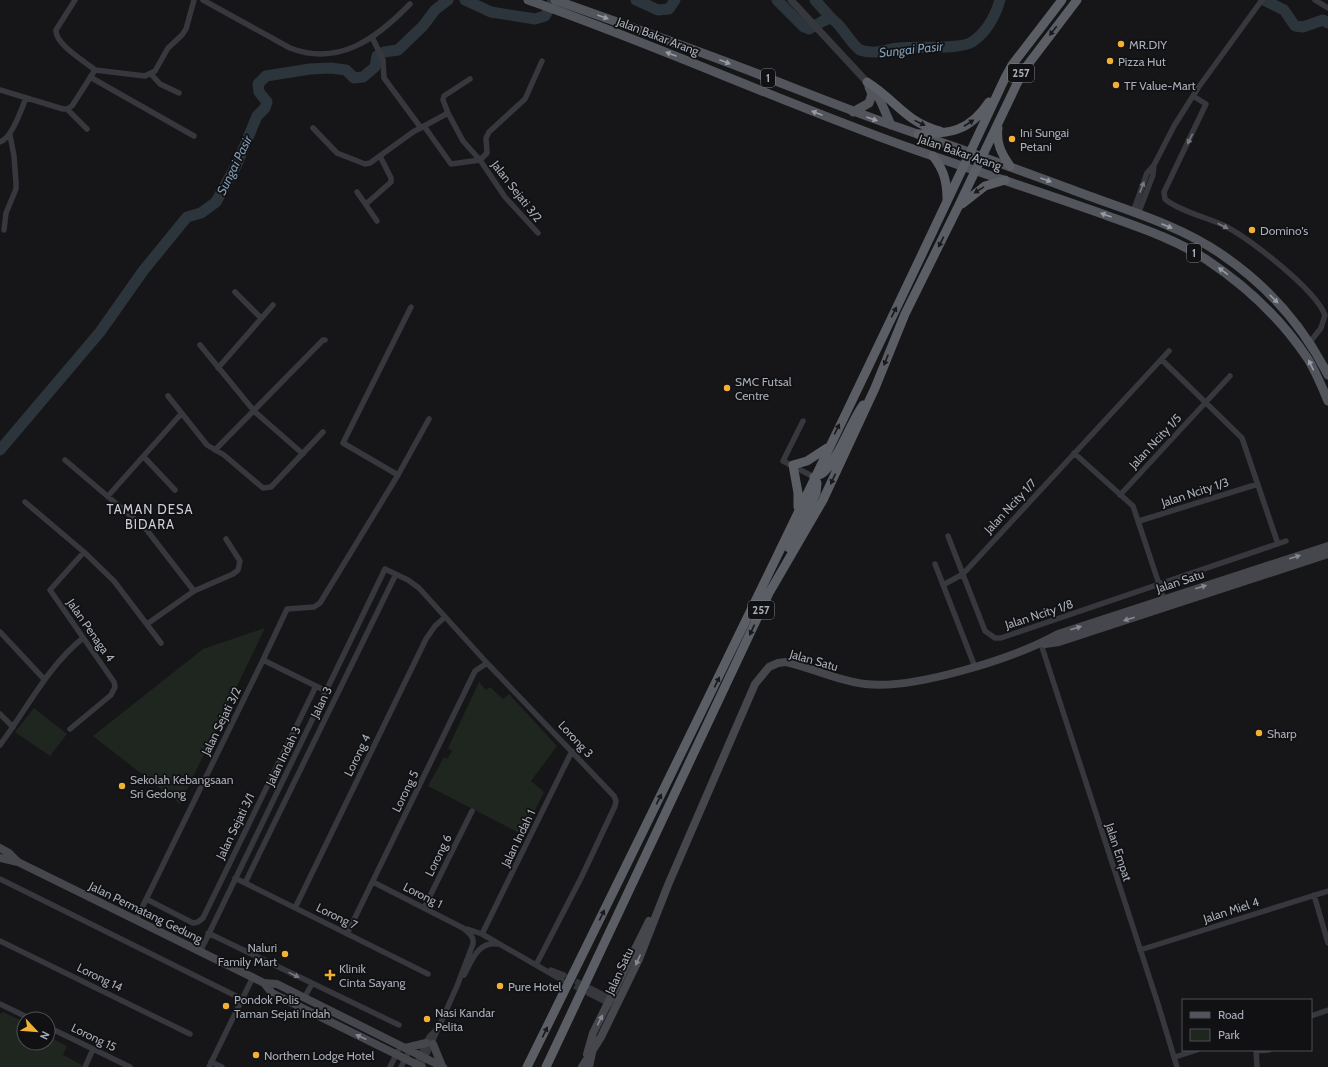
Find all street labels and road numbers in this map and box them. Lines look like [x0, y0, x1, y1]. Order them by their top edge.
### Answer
street label: Jalan Bakar Arang [614, 13, 702, 59]
road number: 257 [1008, 64, 1034, 82]
road number: 1 [761, 69, 775, 87]
street label: Jalan Bakar Arang [916, 130, 1004, 174]
street label: Jalan Sejati 3/2 [488, 156, 546, 225]
road number: 1 [1187, 244, 1201, 262]
street label: Jalan Ncity 1/5 [1125, 410, 1184, 472]
street label: Jalan Ncity 1/3 [1158, 474, 1231, 510]
street label: Jalan Ncity 1/7 [980, 475, 1039, 537]
street label: Jalan Satu [1153, 566, 1206, 596]
street label: Jalan Penaga 4 [63, 595, 118, 664]
street label: Jalan Ncity 1/8 [1002, 596, 1075, 632]
road number: 257 [748, 601, 774, 619]
street label: Jalan Satu [787, 646, 840, 674]
street label: Jalan Sejati 3/2 [198, 684, 244, 758]
street label: Jalan 3 [307, 684, 335, 721]
street label: Lorong 3 [555, 718, 597, 760]
street label: Jalan Indah 3 [262, 724, 304, 789]
street label: Lorong 4 [340, 731, 374, 779]
street label: Lorong 5 [388, 768, 422, 814]
street label: Jalan Sejati 3/1 [212, 791, 257, 862]
street label: Jalan Indah 1 [497, 807, 538, 870]
street label: Jalan Empat [1102, 820, 1135, 883]
street label: Lorong 6 [421, 831, 455, 878]
street label: Jalan Permatang Gedung [86, 878, 206, 946]
street label: Lorong 1 [401, 879, 445, 911]
street label: Jalan Miel 4 [1200, 894, 1261, 926]
street label: Lorong 7 [314, 900, 360, 932]
street label: Jalan Satu [601, 945, 636, 998]
street label: Lorong 14 [75, 960, 125, 994]
street label: Lorong 15 [69, 1020, 119, 1054]

